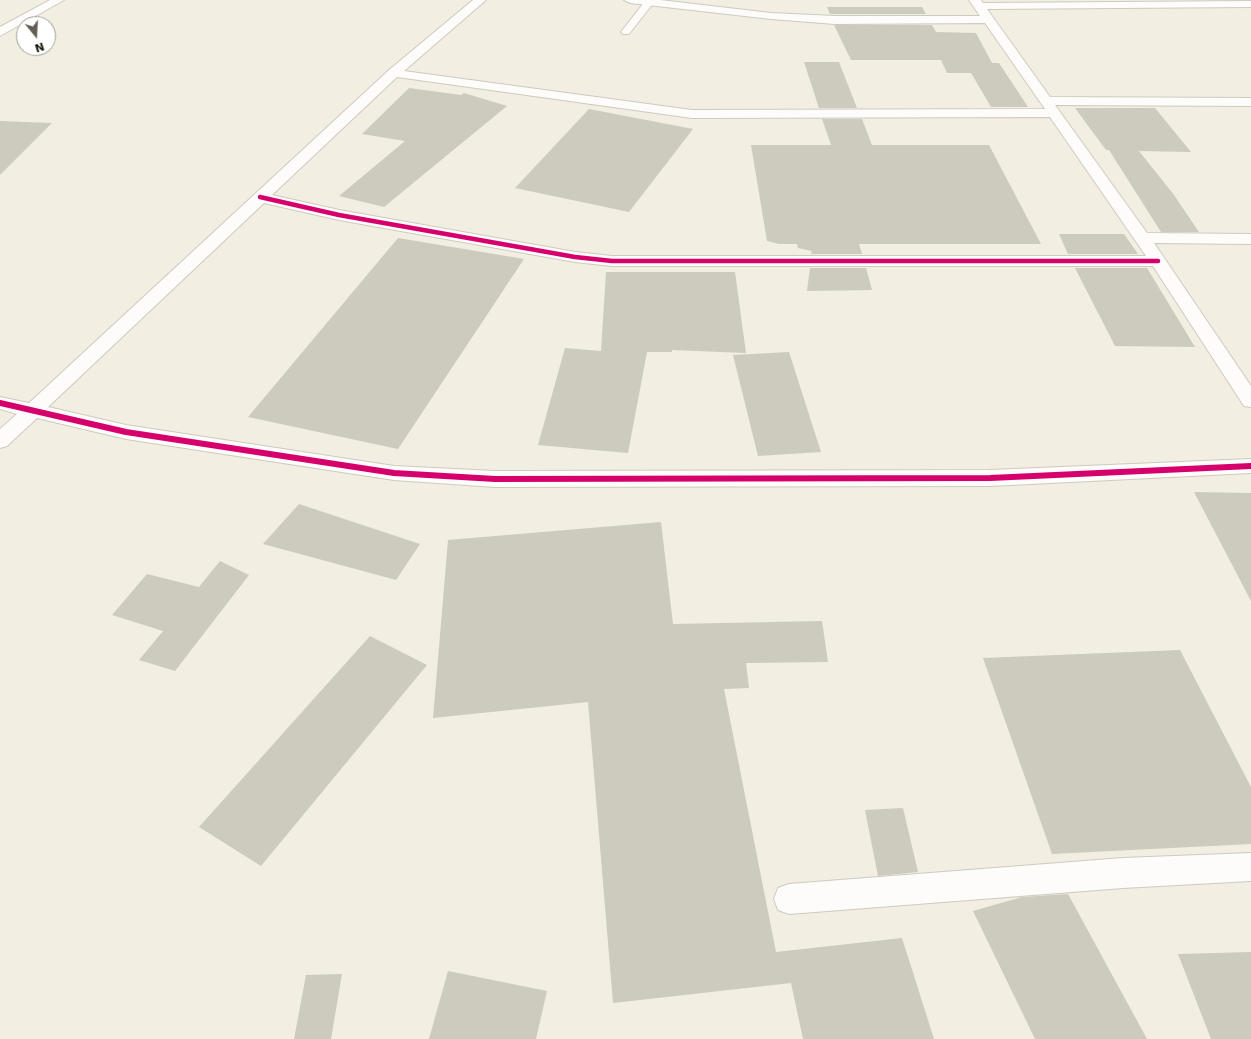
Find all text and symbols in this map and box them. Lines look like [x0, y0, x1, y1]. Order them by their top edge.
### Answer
north arrow [16, 16, 56, 56]
text: N [33, 39, 46, 55]

